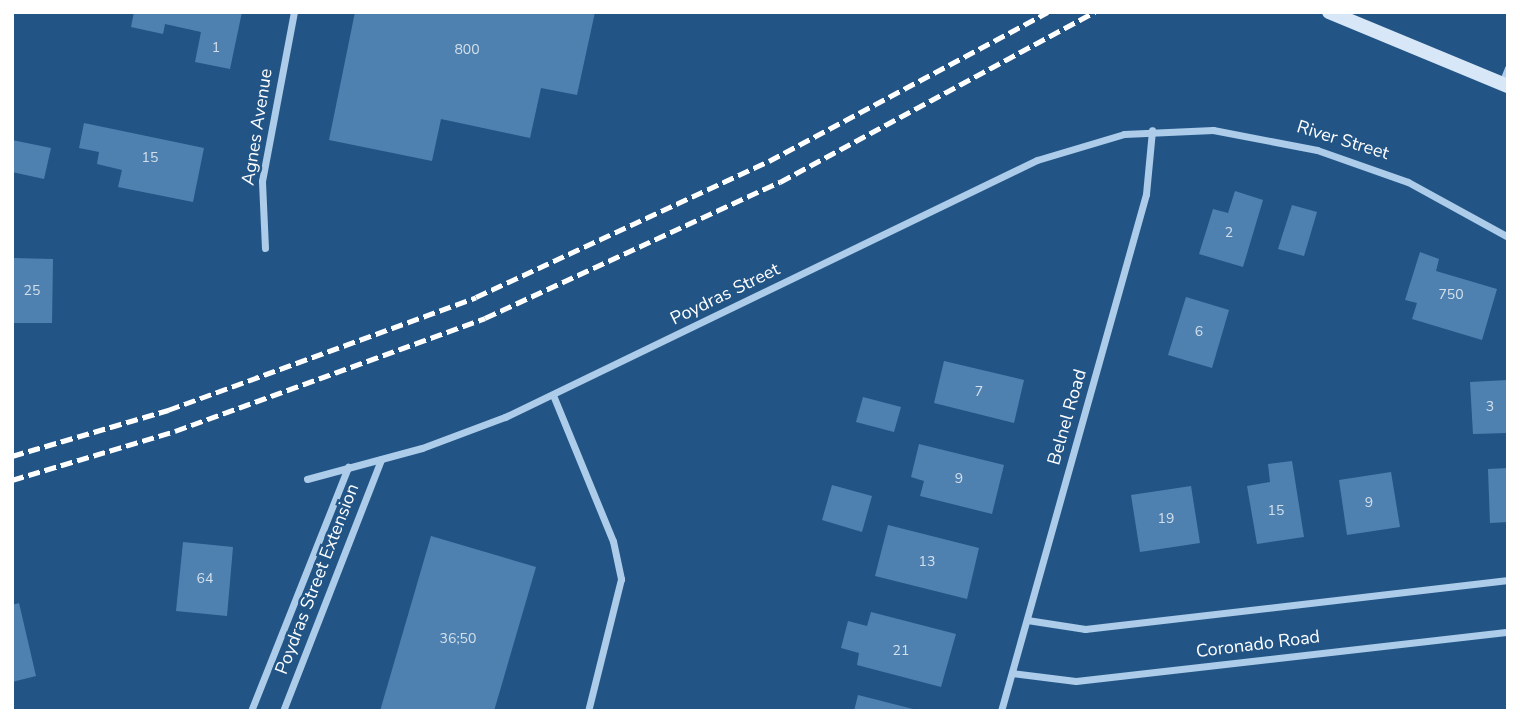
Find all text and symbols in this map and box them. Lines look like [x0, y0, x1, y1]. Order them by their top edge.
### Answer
house number: 1 [212, 40, 220, 56]
house number: 800 [454, 42, 480, 58]
street label: Agnes Avenue [237, 67, 277, 187]
street label: River Street [1294, 116, 1392, 164]
house number: 15 [142, 150, 158, 166]
house number: 2 [1225, 225, 1233, 241]
street label: Poydras Street [667, 258, 783, 330]
house number: 25 [24, 283, 40, 299]
house number: 750 [1438, 287, 1464, 303]
house number: 6 [1195, 324, 1203, 340]
street label: Belnel Road [1043, 367, 1091, 467]
house number: 7 [975, 384, 983, 400]
house number: 3 [1486, 399, 1494, 415]
house number: 9 [955, 471, 963, 487]
street label: Poydras Street Extension [271, 481, 363, 677]
house number: 9 [1365, 495, 1373, 511]
house number: 15 [1268, 503, 1284, 519]
house number: 19 [1158, 511, 1174, 527]
house number: 13 [919, 554, 935, 570]
house number: 64 [197, 571, 213, 587]
street label: Coronado Road [1195, 626, 1321, 662]
house number: 36;50 [440, 631, 476, 647]
house number: 21 [893, 643, 909, 659]

